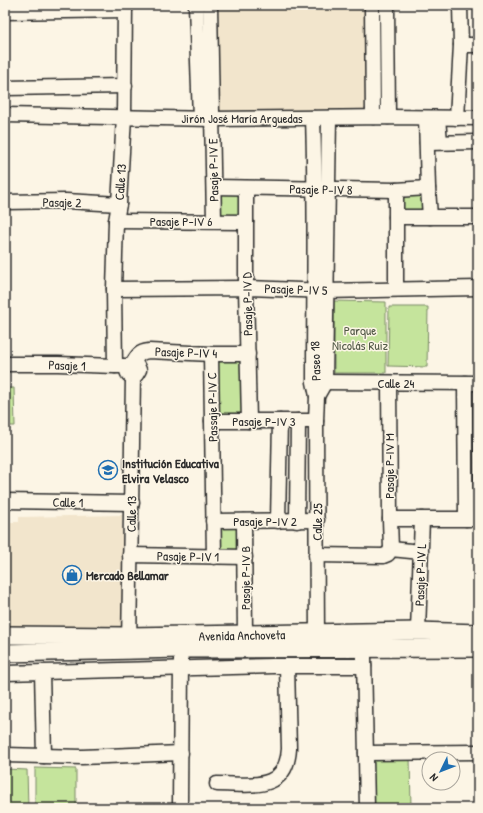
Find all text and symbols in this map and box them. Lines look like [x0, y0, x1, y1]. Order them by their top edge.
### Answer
street label: Jirón José María Arguedas [181, 109, 303, 127]
street label: Pasaje P-IV E [203, 138, 223, 202]
street label: Calle 13 [110, 163, 130, 201]
street label: Pasaje P-IV 8 [289, 179, 353, 199]
street label: Pasaje 2 [42, 193, 82, 211]
street label: Pasaje P-IV 6 [150, 212, 212, 230]
street label: Pasaje P-IV D [237, 271, 257, 336]
street label: Pasaje P-IV 5 [264, 279, 328, 299]
park label: Parque Nicolás Ruiz [332, 321, 389, 354]
street label: Paseo 18 [305, 340, 325, 381]
street label: Pasaje P-IV 4 [155, 342, 218, 362]
street label: Pasaje 1 [48, 355, 86, 375]
street label: Passaje P-IV C [202, 372, 222, 442]
street label: Calle 24 [378, 374, 415, 392]
street label: Pasaje P-IV 3 [232, 412, 296, 430]
street label: Pasaje P-IV M [380, 433, 398, 499]
place label: Institución Educativa Elvira Velasco [122, 454, 220, 487]
school or university icon: Institución Educativa Elvira Velasco [97, 459, 119, 481]
street label: Calle 1 [52, 493, 84, 511]
street label: Calle 13 [122, 495, 140, 532]
street label: Calle 25 [308, 503, 326, 541]
street label: Pasaje P-IV 2 [233, 512, 297, 530]
street label: Pasaje P-IV L [410, 543, 430, 606]
street label: Pasaje P-IV 1 [157, 546, 220, 566]
street label: Pasaje P-IV B [236, 546, 254, 610]
shop icon: Mercado Bellamar [61, 564, 83, 586]
place label: Mercado Bellamar [86, 566, 170, 584]
street label: Avenida Anchoveta [199, 625, 285, 645]
north arrow [421, 751, 461, 791]
text: N [426, 771, 441, 785]

